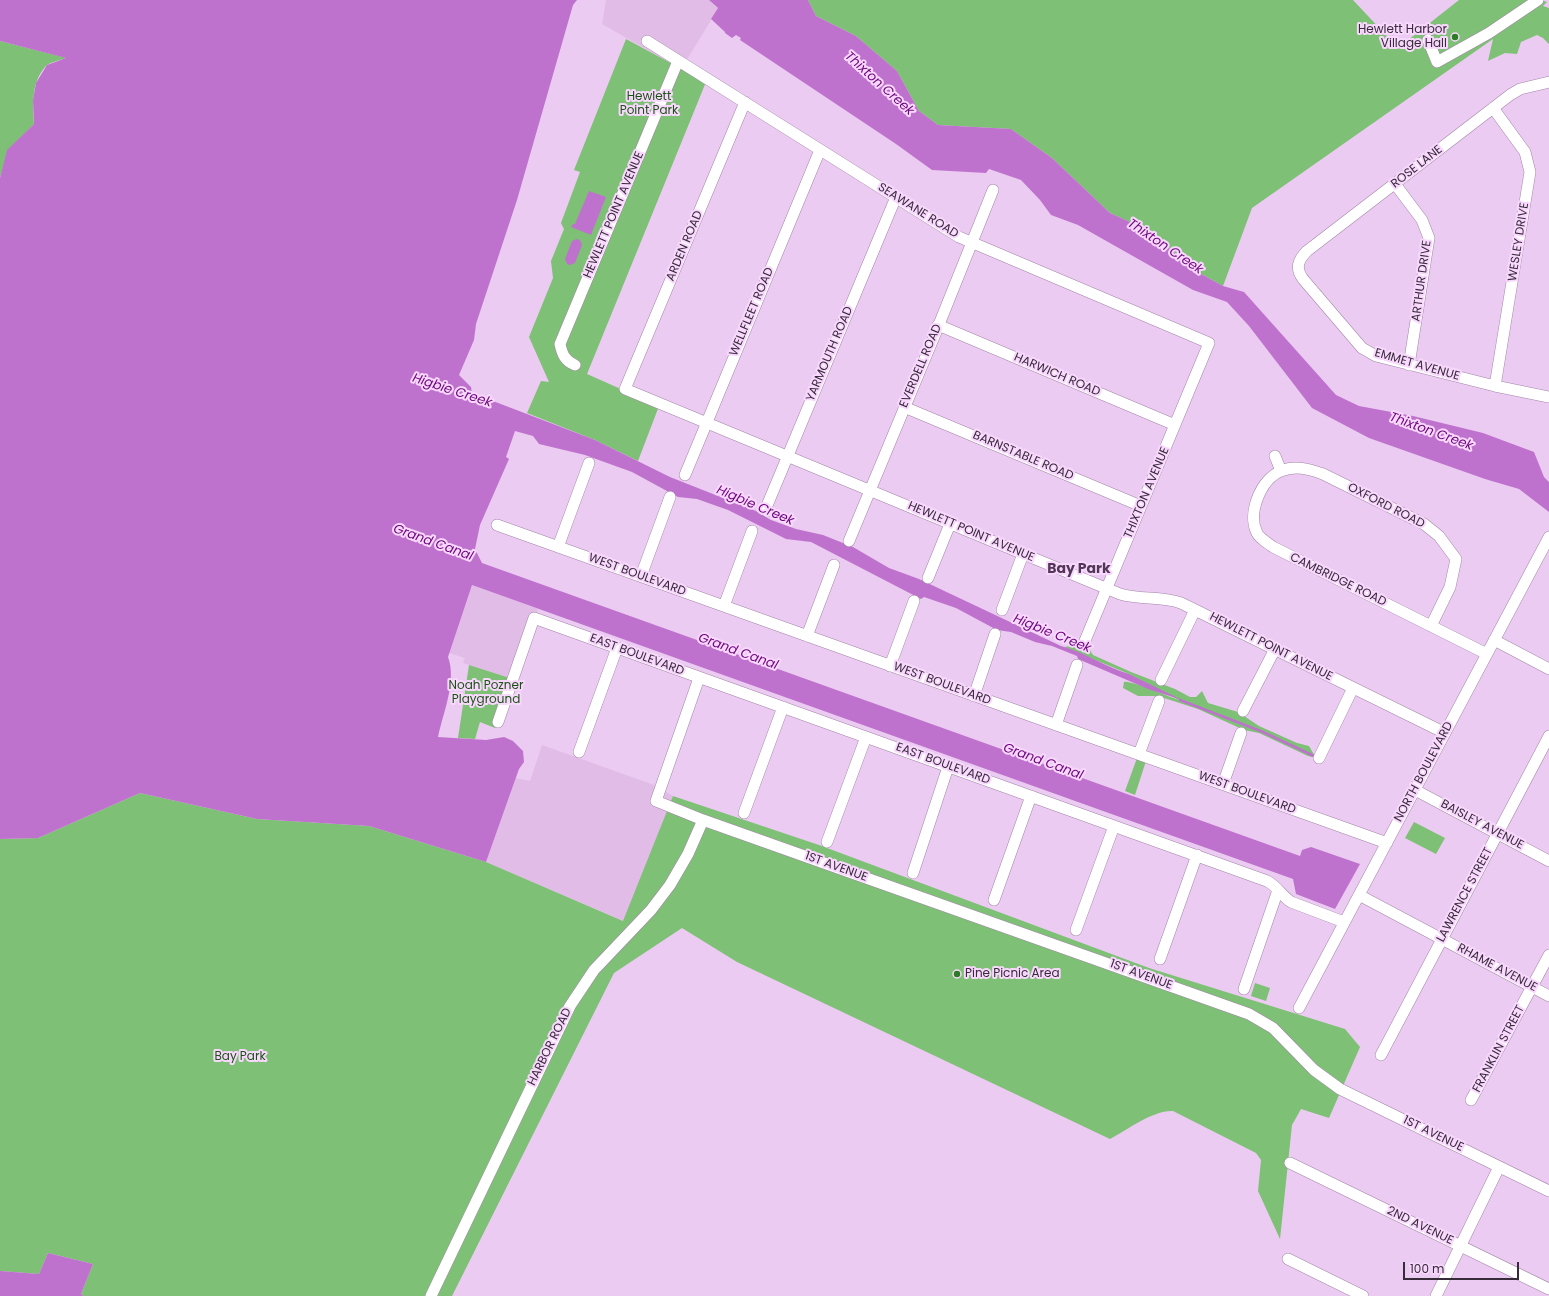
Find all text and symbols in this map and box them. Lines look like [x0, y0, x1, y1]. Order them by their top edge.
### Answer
place label: Hewlett Harbor Village Hall [1358, 23, 1447, 51]
marker: Hewlett Harbor Village Hall [1450, 32, 1460, 42]
water label: Thixton Creek [841, 49, 917, 119]
park label: Hewlett Point Park [620, 90, 678, 118]
street label: ROSE LANE [1389, 143, 1445, 191]
street label: HEWLETT POINT AVENUE [581, 149, 647, 281]
street label: SEAWANE ROAD [875, 180, 961, 242]
street label: WESLEY DRIVE [1506, 202, 1532, 282]
street label: ARDEN ROAD [664, 209, 706, 283]
water label: Thixton Creek [1124, 216, 1206, 278]
street label: ARTHUR DRIVE [1409, 240, 1435, 322]
street label: WELLFLEET ROAD [727, 266, 777, 358]
street label: YARMOUTH ROAD [804, 304, 856, 404]
street label: EVERDELL ROAD [897, 322, 945, 410]
street label: EMMET AVENUE [1373, 346, 1461, 384]
street label: HARWICH ROAD [1012, 350, 1102, 400]
water label: Higbie Creek [410, 371, 494, 411]
water label: Thixton Creek [1387, 410, 1475, 454]
street label: BARNSTABLE ROAD [970, 428, 1076, 484]
street label: THIXTON AVENUE [1121, 445, 1173, 541]
street label: OXFORD ROAD [1345, 480, 1427, 532]
water label: Higbie Creek [714, 483, 796, 529]
street label: HEWLETT POINT AVENUE [905, 499, 1037, 565]
water label: Grand Canal [391, 521, 475, 565]
street label: CAMBRIDGE ROAD [1287, 550, 1389, 610]
street label: WEST BOULEVARD [586, 551, 688, 599]
district label: Bay Park [1047, 561, 1111, 577]
street label: HEWLETT POINT AVENUE [1207, 610, 1335, 684]
water label: Higbie Creek [1011, 611, 1093, 657]
water label: Grand Canal [696, 630, 780, 674]
street label: EAST BOULEVARD [588, 631, 686, 679]
street label: WEST BOULEVARD [891, 660, 993, 708]
park label: Noah Pozner Playground [449, 679, 523, 707]
street label: NORTH BOULEVARD [1391, 719, 1457, 825]
street label: EAST BOULEVARD [894, 740, 992, 788]
water label: Grand Canal [1001, 740, 1085, 784]
street label: WEST BOULEVARD [1196, 769, 1298, 817]
street label: BAISLEY AVENUE [1438, 797, 1526, 853]
street label: LAWRENCE STREET [1434, 845, 1496, 945]
street label: 1ST AVENUE [803, 849, 869, 885]
street label: RHAME AVENUE [1455, 941, 1539, 995]
street label: 1ST AVENUE [1108, 957, 1174, 993]
place label: Pine Picnic Area [965, 967, 1060, 981]
marker: Pine Picnic Area [952, 969, 962, 979]
street label: FRANKLIN STREET [1470, 1003, 1528, 1095]
street label: HARBOR ROAD [525, 1006, 575, 1088]
park label: Bay Park [214, 1050, 266, 1064]
street label: 1ST AVENUE [1400, 1113, 1466, 1155]
street label: 2ND AVENUE [1384, 1204, 1456, 1248]
scale bar [1405, 1254, 1521, 1280]
text: 100 m [1410, 1260, 1444, 1277]

